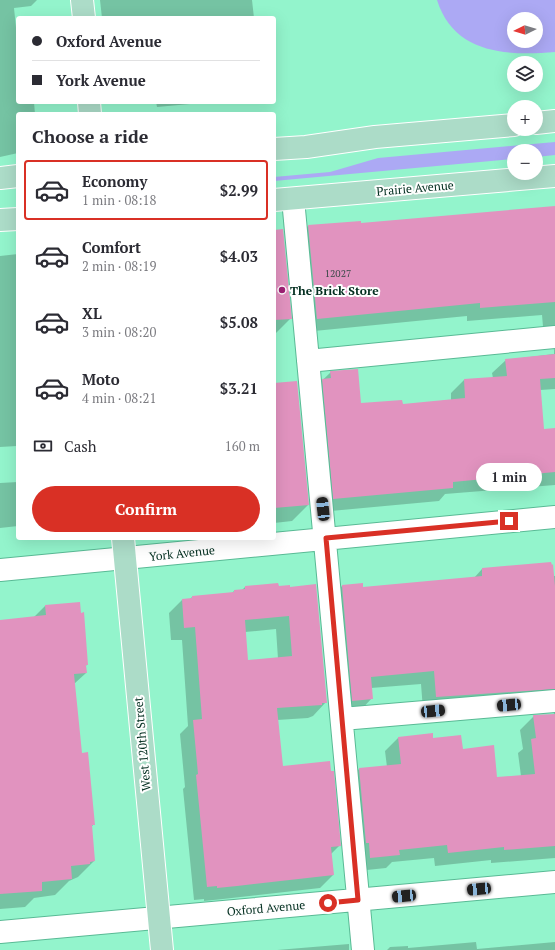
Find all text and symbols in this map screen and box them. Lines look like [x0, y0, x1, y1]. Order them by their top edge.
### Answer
north arrow [507, 12, 543, 48]
map controls [507, 12, 543, 180]
text: Oxford Avenue [56, 31, 162, 51]
button: layers [507, 56, 543, 92]
text: York Avenue [56, 70, 146, 90]
button: + [507, 100, 543, 136]
text: Choose a ride [32, 124, 148, 148]
button: − [507, 144, 543, 180]
text: Economy [82, 171, 147, 191]
icon: car [34, 172, 70, 208]
street label: Prairie Avenue [376, 177, 454, 199]
text: $2.99 [220, 180, 258, 200]
text: 1 min · 08:18 [82, 191, 156, 209]
text: Comfort [82, 237, 141, 257]
icon: car [34, 238, 70, 274]
text: $4.03 [220, 246, 258, 266]
text: 2 min · 08:19 [82, 257, 156, 275]
house number: 12027 [325, 267, 351, 280]
place label: The Brick Store [290, 283, 379, 298]
marker: The Brick Store [277, 285, 287, 295]
text: XL [82, 303, 102, 323]
icon: car [34, 304, 70, 340]
text: $5.08 [220, 312, 258, 332]
text: 3 min · 08:20 [82, 323, 156, 341]
text: Moto [82, 369, 120, 389]
icon: car [34, 370, 70, 406]
text: $3.21 [220, 378, 258, 398]
text: 4 min · 08:21 [82, 389, 156, 407]
icon: cash [32, 435, 54, 457]
text: Cash [64, 436, 97, 456]
text: 160 m [225, 437, 260, 455]
callout: 1 min [476, 463, 542, 491]
text: 1 min [491, 468, 527, 486]
button: Confirm [32, 486, 260, 532]
car [316, 496, 330, 522]
route end [500, 512, 518, 530]
street label: York Avenue [148, 542, 216, 564]
street label: West 120th Street [130, 696, 154, 792]
car [497, 698, 521, 712]
car [421, 704, 445, 718]
car [467, 882, 491, 896]
car [392, 889, 416, 903]
route start [319, 894, 337, 912]
street label: Oxford Avenue [226, 897, 306, 919]

